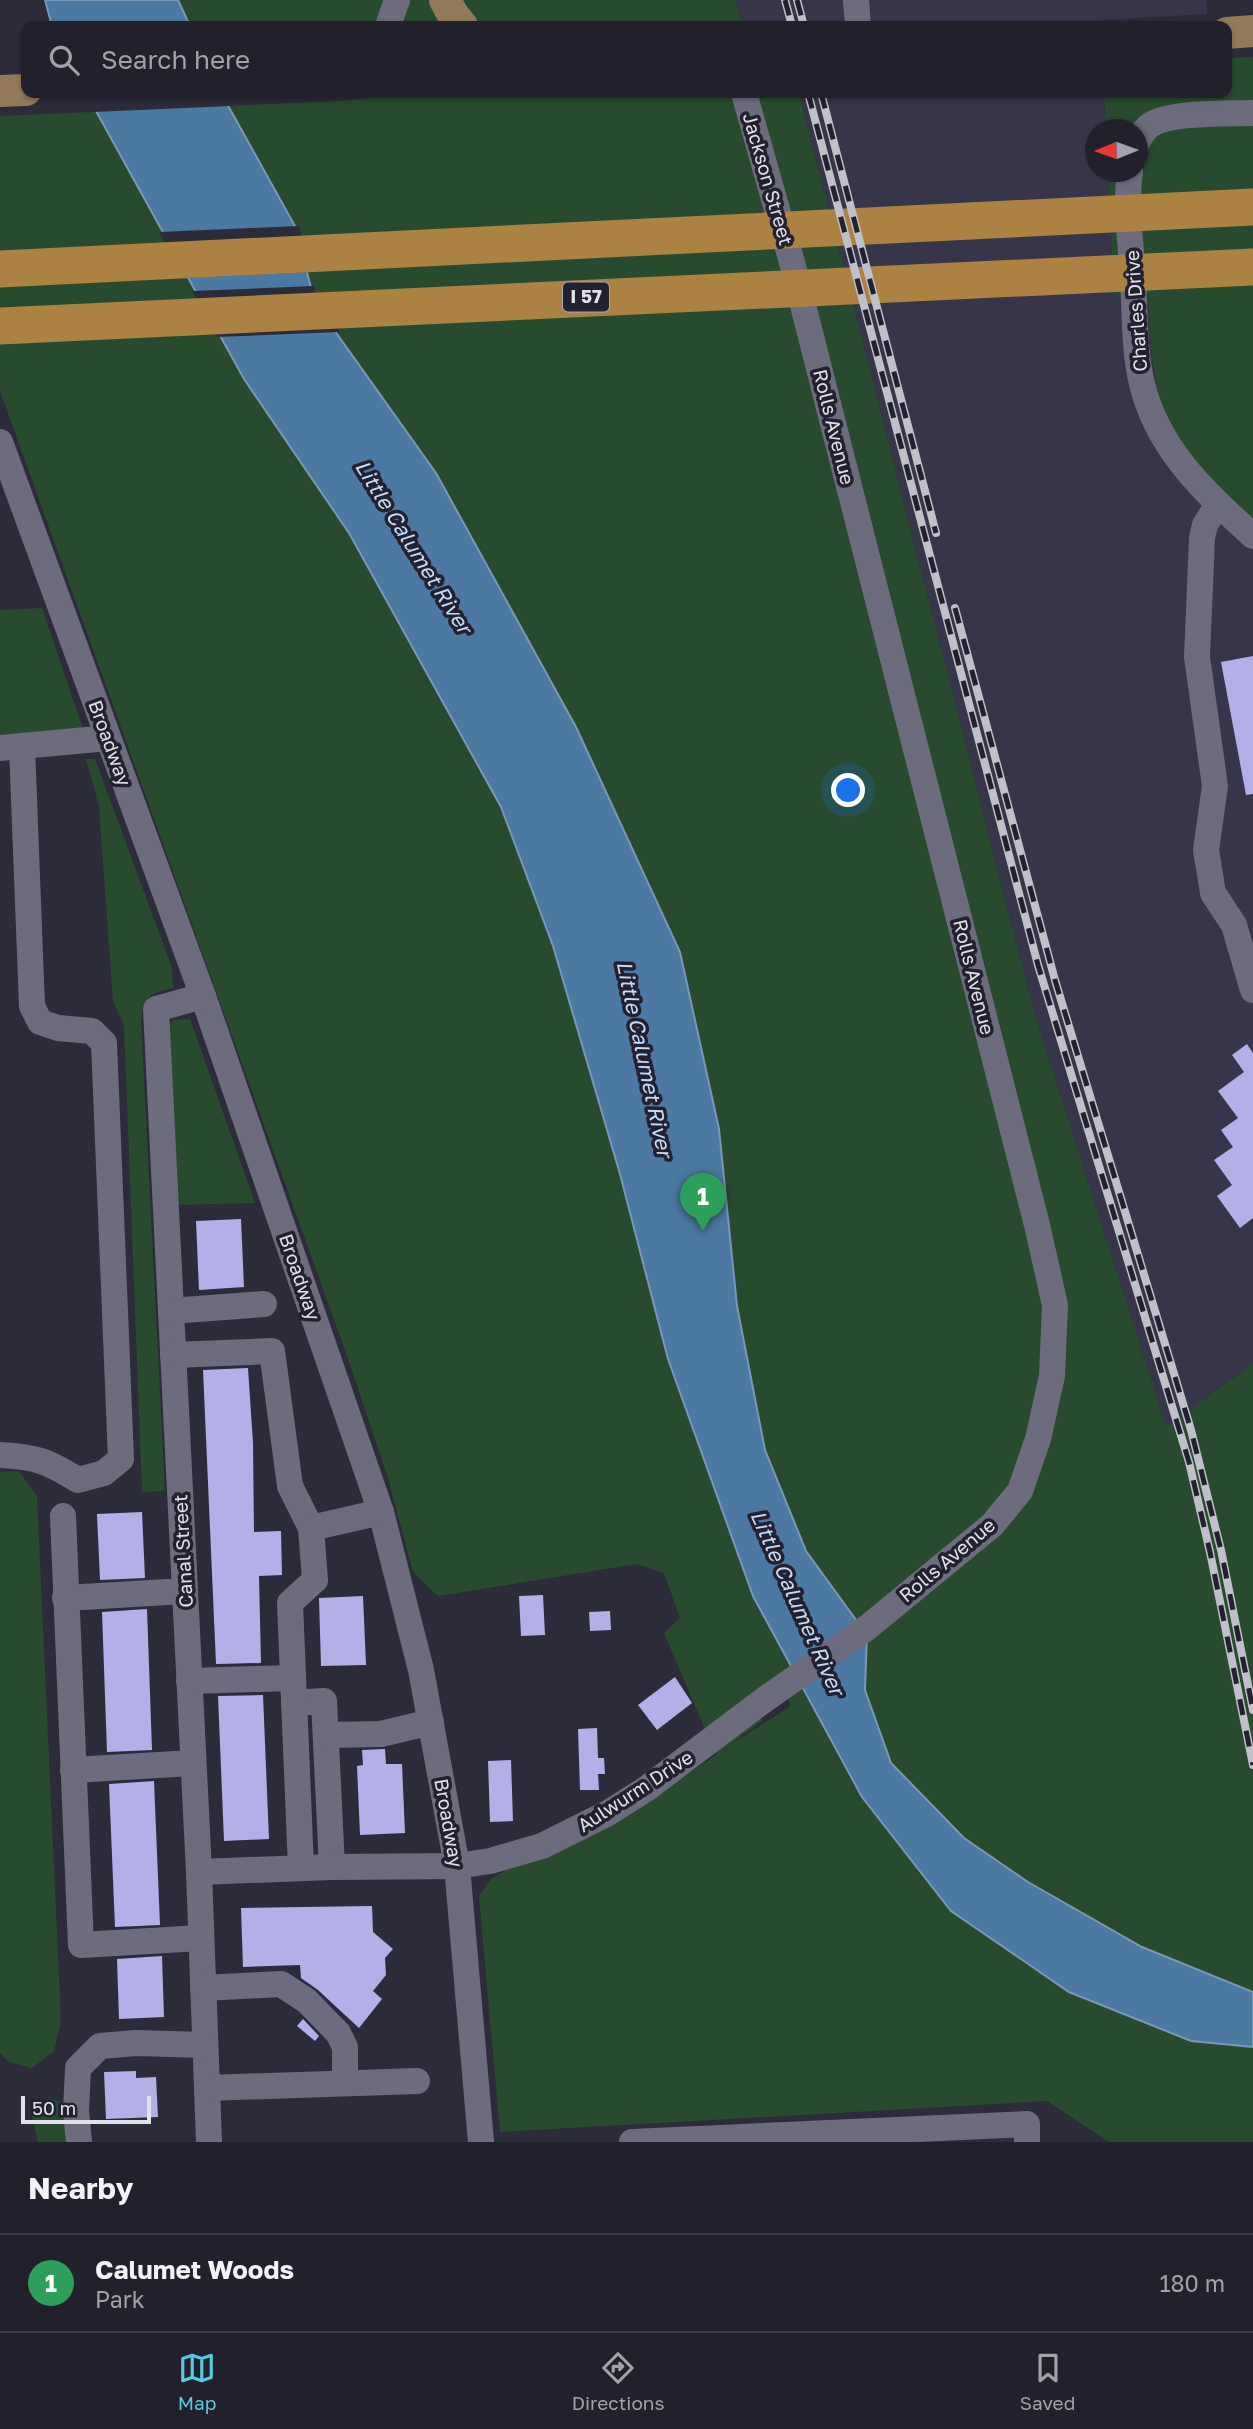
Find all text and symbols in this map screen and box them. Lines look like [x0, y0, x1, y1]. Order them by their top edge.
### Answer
search box [21, 21, 1232, 98]
icon: search [45, 41, 83, 79]
text: Search here [101, 44, 250, 75]
street label: Jackson Street [739, 110, 798, 248]
north arrow [1085, 119, 1148, 182]
street label: Charles Drive [1120, 250, 1151, 372]
road number: I 57 [563, 282, 609, 312]
street label: Rolls Avenue [809, 367, 860, 487]
water label: Little Calumet River [350, 455, 479, 640]
street label: Broadway [84, 697, 137, 789]
your location [831, 773, 865, 807]
street label: Rolls Avenue [949, 917, 1000, 1037]
water label: Little Calumet River [611, 958, 679, 1162]
pin: 1 [680, 1173, 726, 1231]
street label: Broadway [275, 1231, 326, 1323]
street label: Canal Street [168, 1494, 197, 1608]
water label: Little Calumet River [745, 1506, 852, 1702]
street label: Rolls Avenue [894, 1513, 999, 1606]
street label: Aulwurm Drive [573, 1745, 697, 1836]
street label: Broadway [430, 1777, 469, 1869]
scale bar [21, 2093, 150, 2125]
text: 50 m [32, 2096, 76, 2119]
text: Nearby [28, 2170, 133, 2206]
text: Calumet Woods [95, 2254, 294, 2285]
text: 1 [45, 2269, 57, 2297]
text: 180 m [1159, 2269, 1225, 2297]
text: Park [95, 2285, 145, 2313]
tab: Map [178, 2349, 216, 2414]
tab: Directions [572, 2349, 665, 2414]
tab: Saved [1020, 2349, 1075, 2414]

